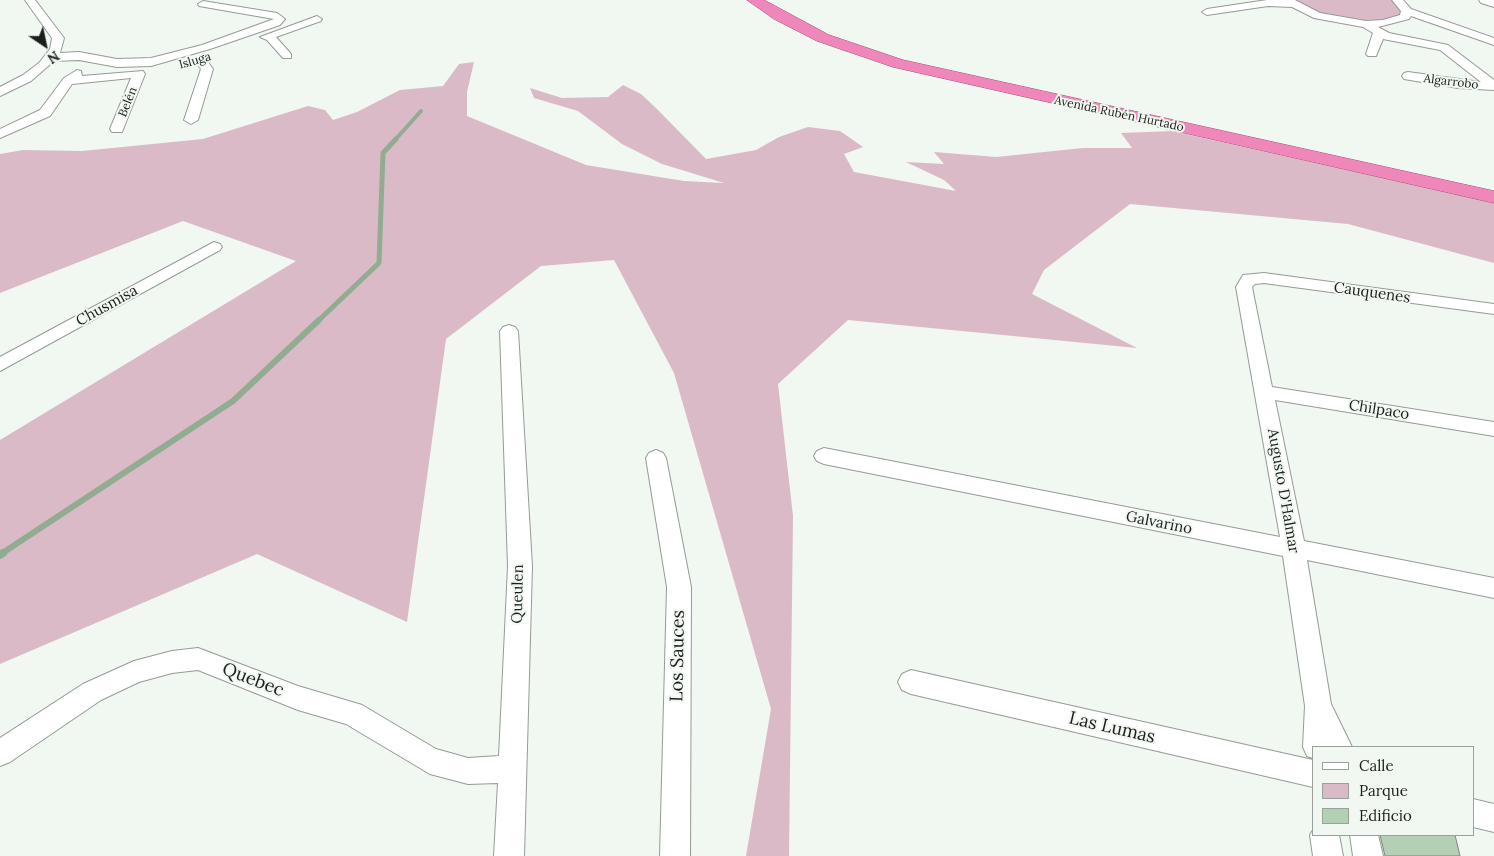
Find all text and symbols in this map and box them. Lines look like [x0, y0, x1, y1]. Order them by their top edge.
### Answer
north arrow [20, 20, 70, 70]
text: N [44, 47, 63, 68]
street label: Isluga [177, 50, 213, 72]
street label: Algarrobo [1423, 72, 1479, 92]
street label: Belén [116, 85, 140, 119]
street label: Avenida Rubén Hurtado [1053, 93, 1185, 135]
street label: Cauquenes [1333, 279, 1411, 307]
street label: Chusmisa [73, 282, 141, 330]
street label: Chilpaco [1347, 396, 1411, 424]
street label: Augusto D'Halmar [1263, 427, 1303, 555]
street label: Galvarino [1124, 508, 1194, 538]
street label: Queulen [508, 564, 528, 624]
street label: Los Sauces [666, 610, 690, 702]
street label: Quebec [219, 658, 287, 702]
street label: Las Lumas [1067, 708, 1157, 748]
legend [1312, 746, 1474, 836]
text: Calle [1359, 756, 1394, 775]
text: Parque [1359, 781, 1408, 800]
text: Edificio [1359, 806, 1412, 825]

